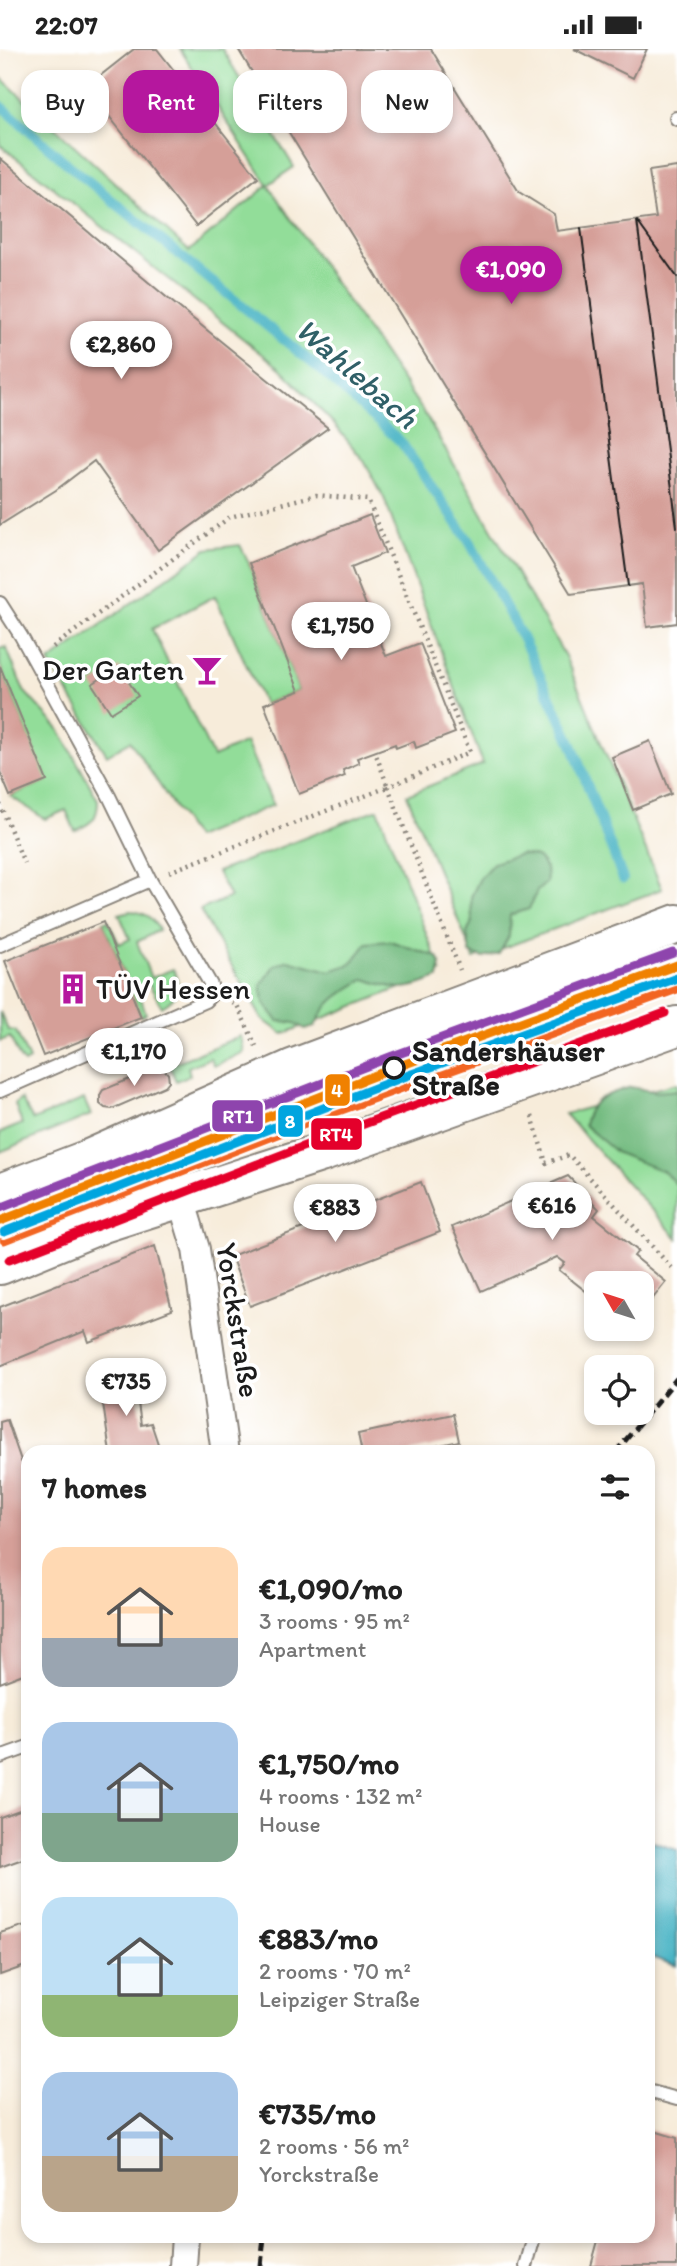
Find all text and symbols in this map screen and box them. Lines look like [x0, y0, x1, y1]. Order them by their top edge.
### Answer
text: 22:07 [35, 9, 98, 41]
chip: Buy [21, 70, 109, 133]
chip: Rent [123, 70, 219, 133]
chip: Filters [233, 70, 347, 133]
chip: New [361, 70, 453, 133]
pin: €1,090 [454, 247, 568, 306]
text: €1,090 [476, 255, 546, 283]
water label: Wahlebach [288, 310, 426, 437]
pin: €2,860 [64, 321, 178, 381]
text: €2,860 [86, 330, 156, 358]
pin: €1,750 [284, 603, 398, 662]
text: €1,750 [308, 611, 374, 639]
place label: Der Garten [42, 651, 184, 688]
bar icon: Der Garten [190, 653, 224, 687]
place label: TÜV Hessen [96, 970, 250, 1007]
building icon: TÜV Hessen [56, 972, 90, 1006]
pin: €1,170 [77, 1028, 191, 1088]
place label: Sandershäuser Straße [412, 1032, 605, 1103]
text: €1,170 [101, 1037, 167, 1065]
marker: Sandershäuser Straße [383, 1057, 405, 1079]
line badge: 4 [324, 1073, 351, 1107]
text: 4 [331, 1079, 343, 1102]
line badge: RT1 [211, 1099, 264, 1133]
line badge: 8 [277, 1104, 304, 1138]
text: RT1 [223, 1105, 254, 1128]
text: 8 [285, 1110, 296, 1133]
line badge: RT4 [310, 1117, 363, 1151]
text: RT4 [319, 1123, 353, 1146]
pin: €616 [511, 1183, 593, 1242]
pin: €883 [294, 1185, 376, 1244]
text: €616 [528, 1191, 576, 1219]
text: €883 [310, 1193, 360, 1221]
street label: Yorckstraße [208, 1240, 269, 1400]
north arrow [584, 1271, 654, 1341]
map controls [584, 1271, 654, 1425]
button: locate [584, 1355, 654, 1425]
pin: €735 [85, 1359, 167, 1418]
text: €735 [101, 1367, 151, 1395]
icon: filters [596, 1468, 634, 1506]
text: 7 homes [42, 1469, 147, 1506]
text: €1,090/mo [259, 1570, 403, 1607]
icon: home [98, 1575, 182, 1659]
text: 3 rooms · 95 m² [259, 1607, 410, 1635]
text: Apartment [259, 1635, 366, 1663]
text: €1,750/mo [259, 1745, 399, 1782]
icon: home [98, 1750, 182, 1834]
text: 4 rooms · 132 m² [259, 1782, 422, 1810]
text: House [259, 1810, 321, 1838]
text: €883/mo [259, 1920, 378, 1957]
icon: home [98, 1925, 182, 2009]
text: 2 rooms · 70 m² [259, 1957, 411, 1985]
text: Leipziger Straße [259, 1985, 420, 2013]
text: €735/mo [259, 2095, 376, 2132]
icon: home [98, 2100, 182, 2184]
text: 2 rooms · 56 m² [259, 2132, 410, 2160]
text: Yorckstraße [259, 2160, 379, 2188]

